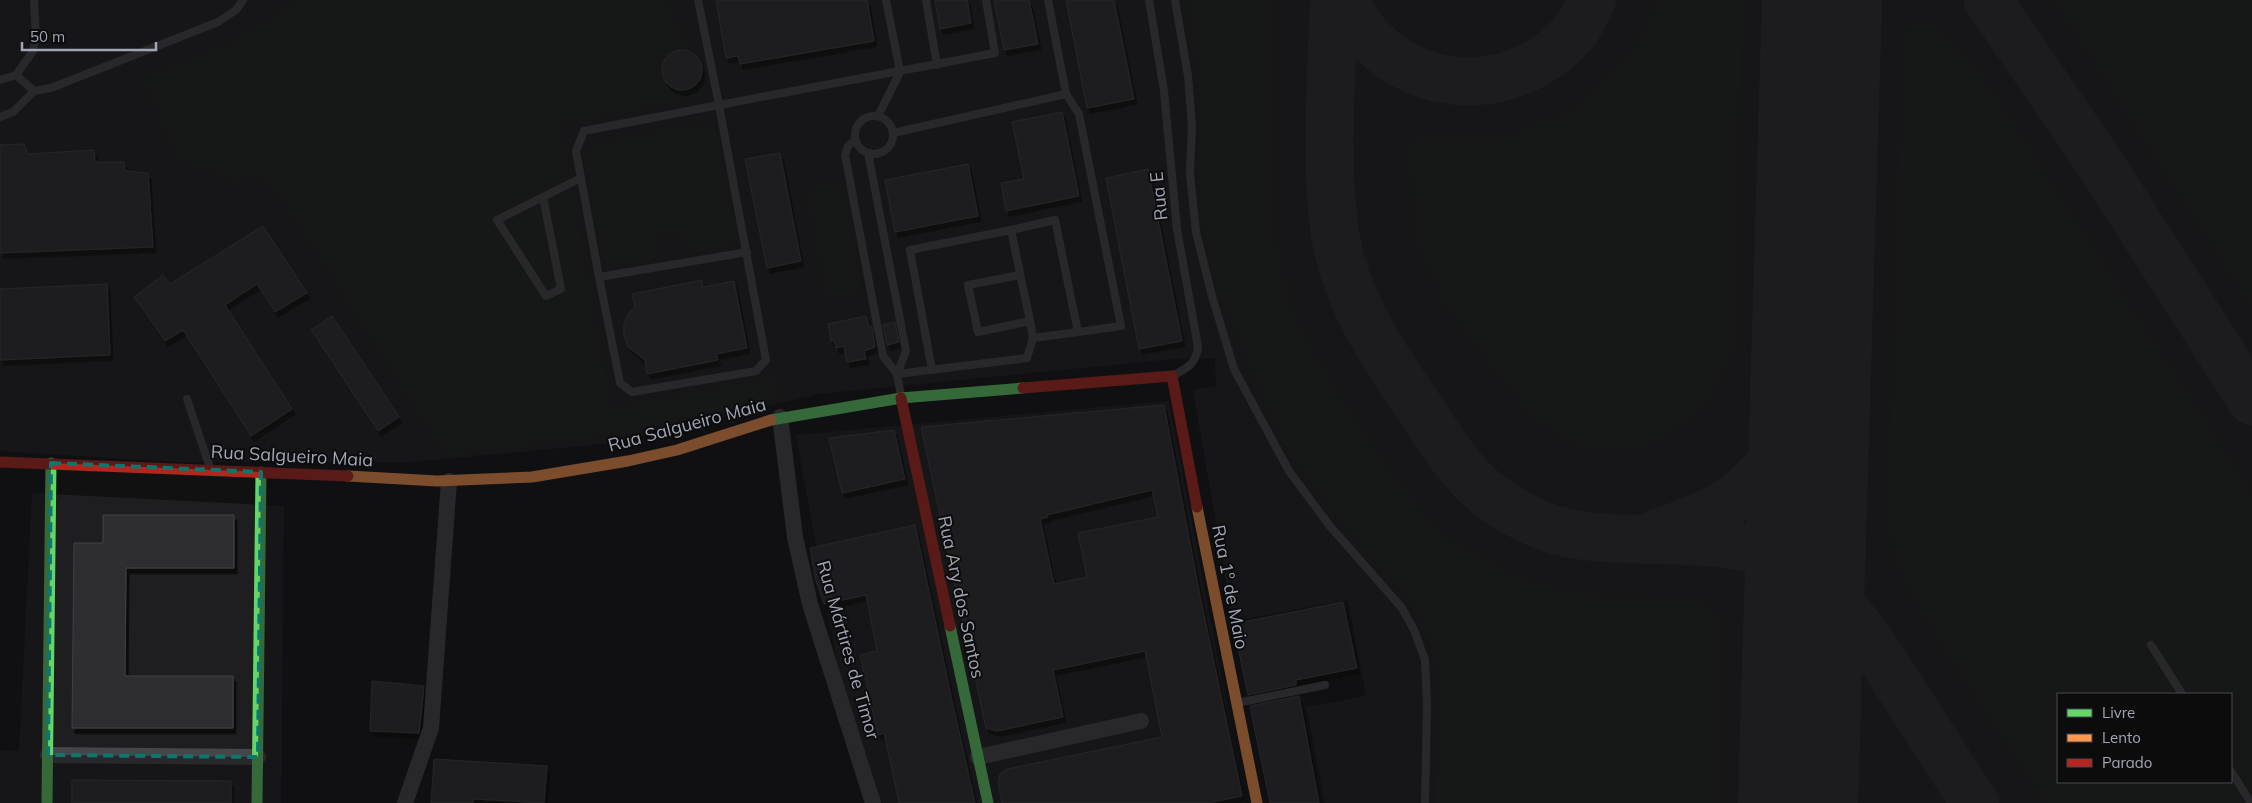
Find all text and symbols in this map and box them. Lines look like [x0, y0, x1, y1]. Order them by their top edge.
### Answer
scale bar [22, 20, 156, 52]
text: 50 m [30, 27, 65, 46]
street label: Rua E [1145, 171, 1172, 222]
street label: Rua Salgueiro Maia [605, 392, 768, 457]
street label: Rua Salgueiro Maia [210, 440, 374, 471]
street label: Rua Ary dos Santos [933, 514, 990, 680]
street label: Rua 1º de Maio [1207, 523, 1254, 651]
street label: Rua Mártires de Timor [812, 558, 885, 742]
legend [2057, 693, 2232, 783]
text: Livre [2102, 703, 2135, 722]
text: Lento [2102, 728, 2141, 747]
text: Parado [2102, 753, 2152, 772]

